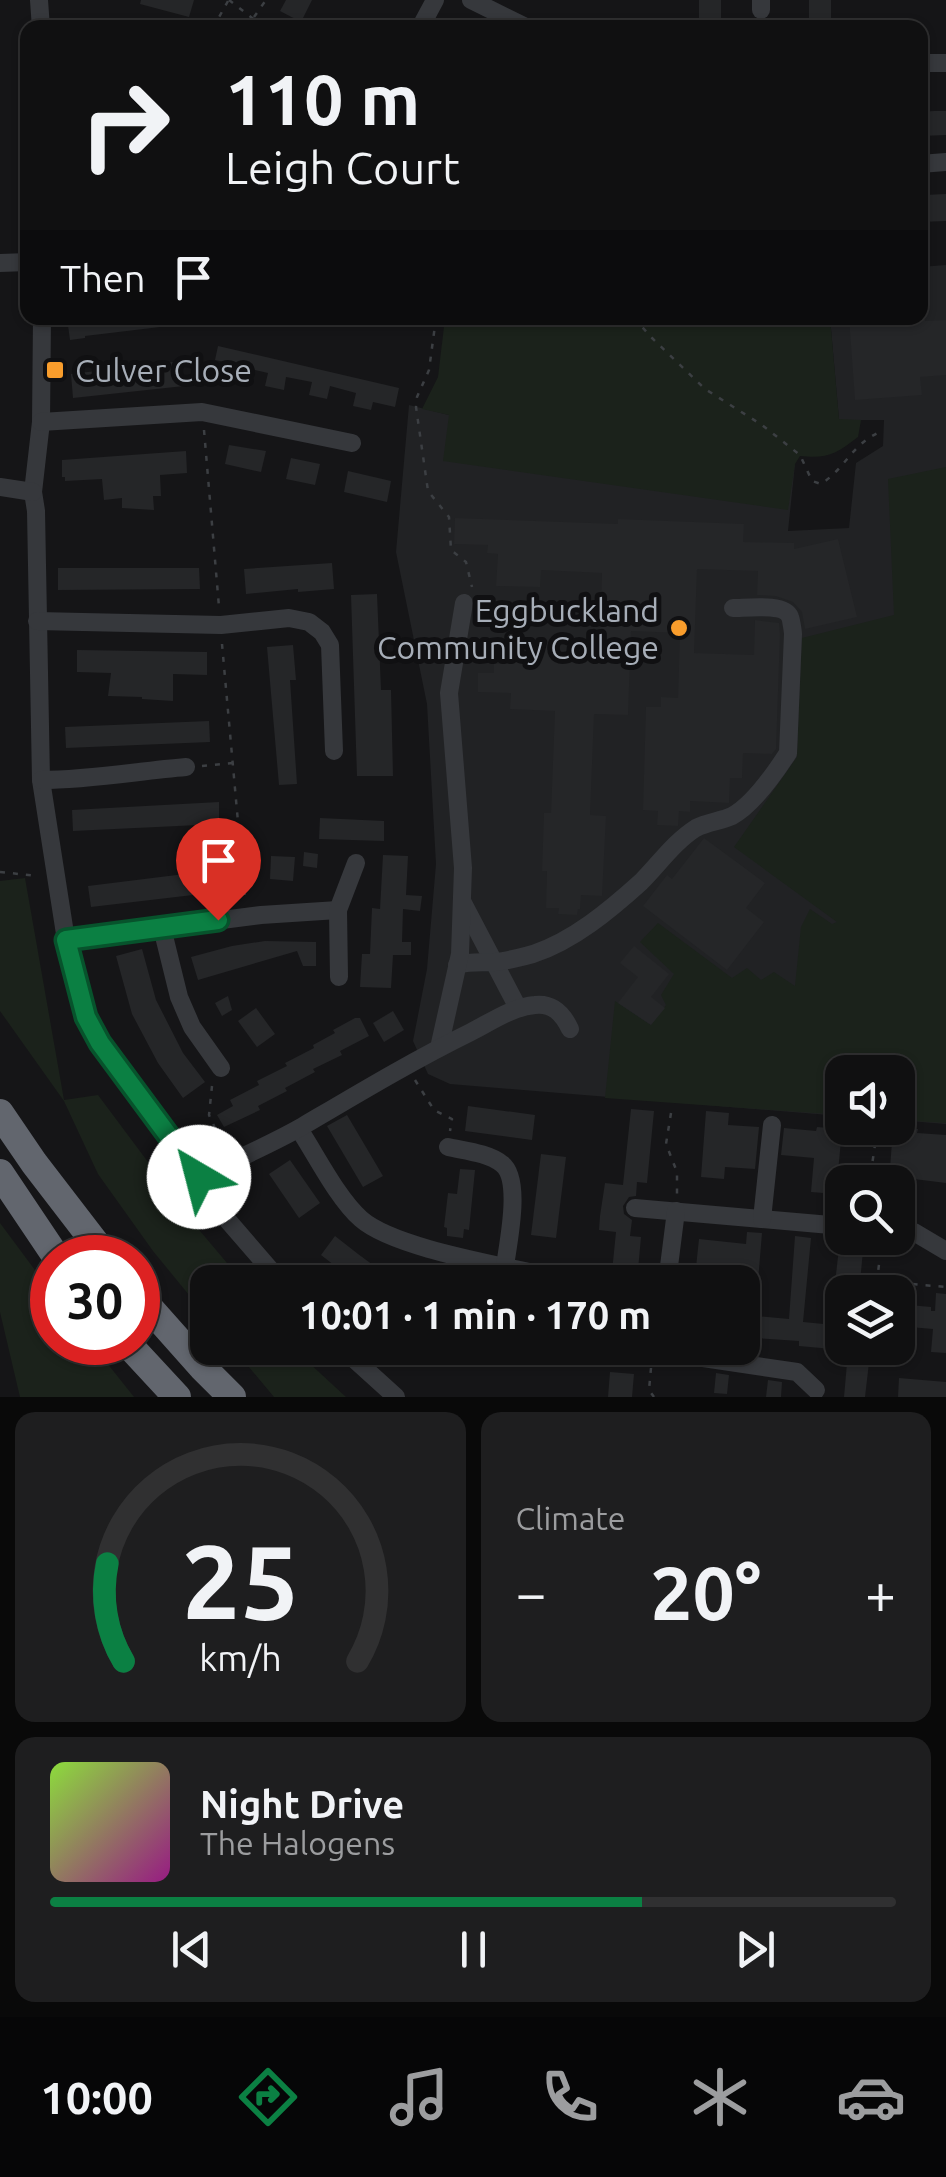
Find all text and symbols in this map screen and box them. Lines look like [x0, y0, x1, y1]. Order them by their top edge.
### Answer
icon: right [60, 60, 190, 190]
text: 110 m [225, 60, 420, 138]
text: Leigh Court [225, 142, 460, 193]
icon: arrive [166, 250, 221, 305]
text: Then [60, 257, 146, 299]
place label: Culver Close [75, 352, 252, 388]
marker: Culver Close [44, 359, 66, 381]
place label: Eggbuckland Community College [377, 592, 659, 665]
marker: Eggbuckland Community College [668, 617, 690, 639]
pin [176, 818, 261, 921]
icon: arrive [191, 833, 246, 888]
map controls [825, 1055, 915, 1365]
button: sound [825, 1055, 915, 1145]
position arrow [147, 1125, 251, 1229]
button: search [825, 1165, 915, 1255]
speed limit sign: 30 [30, 1235, 160, 1365]
button: layers [825, 1275, 915, 1365]
text: 10:01 · 1 min · 170 m [299, 1294, 651, 1336]
text: Climate [516, 1500, 626, 1536]
text: 25 [182, 1522, 299, 1639]
text: 20° [650, 1550, 761, 1634]
text: − [516, 1562, 547, 1623]
text: + [865, 1562, 896, 1623]
text: km/h [199, 1638, 282, 1678]
text: Night Drive [200, 1783, 404, 1825]
text: The Halogens [200, 1825, 395, 1861]
icon: previous [164, 1922, 219, 1977]
icon: pause [446, 1922, 501, 1977]
icon: next [728, 1922, 783, 1977]
icon: directions [233, 2062, 303, 2132]
icon: music [384, 2062, 454, 2132]
icon: phone [535, 2062, 605, 2132]
icon: climate [685, 2062, 755, 2132]
icon: car [836, 2062, 906, 2132]
text: 10:00 [40, 2072, 153, 2123]

